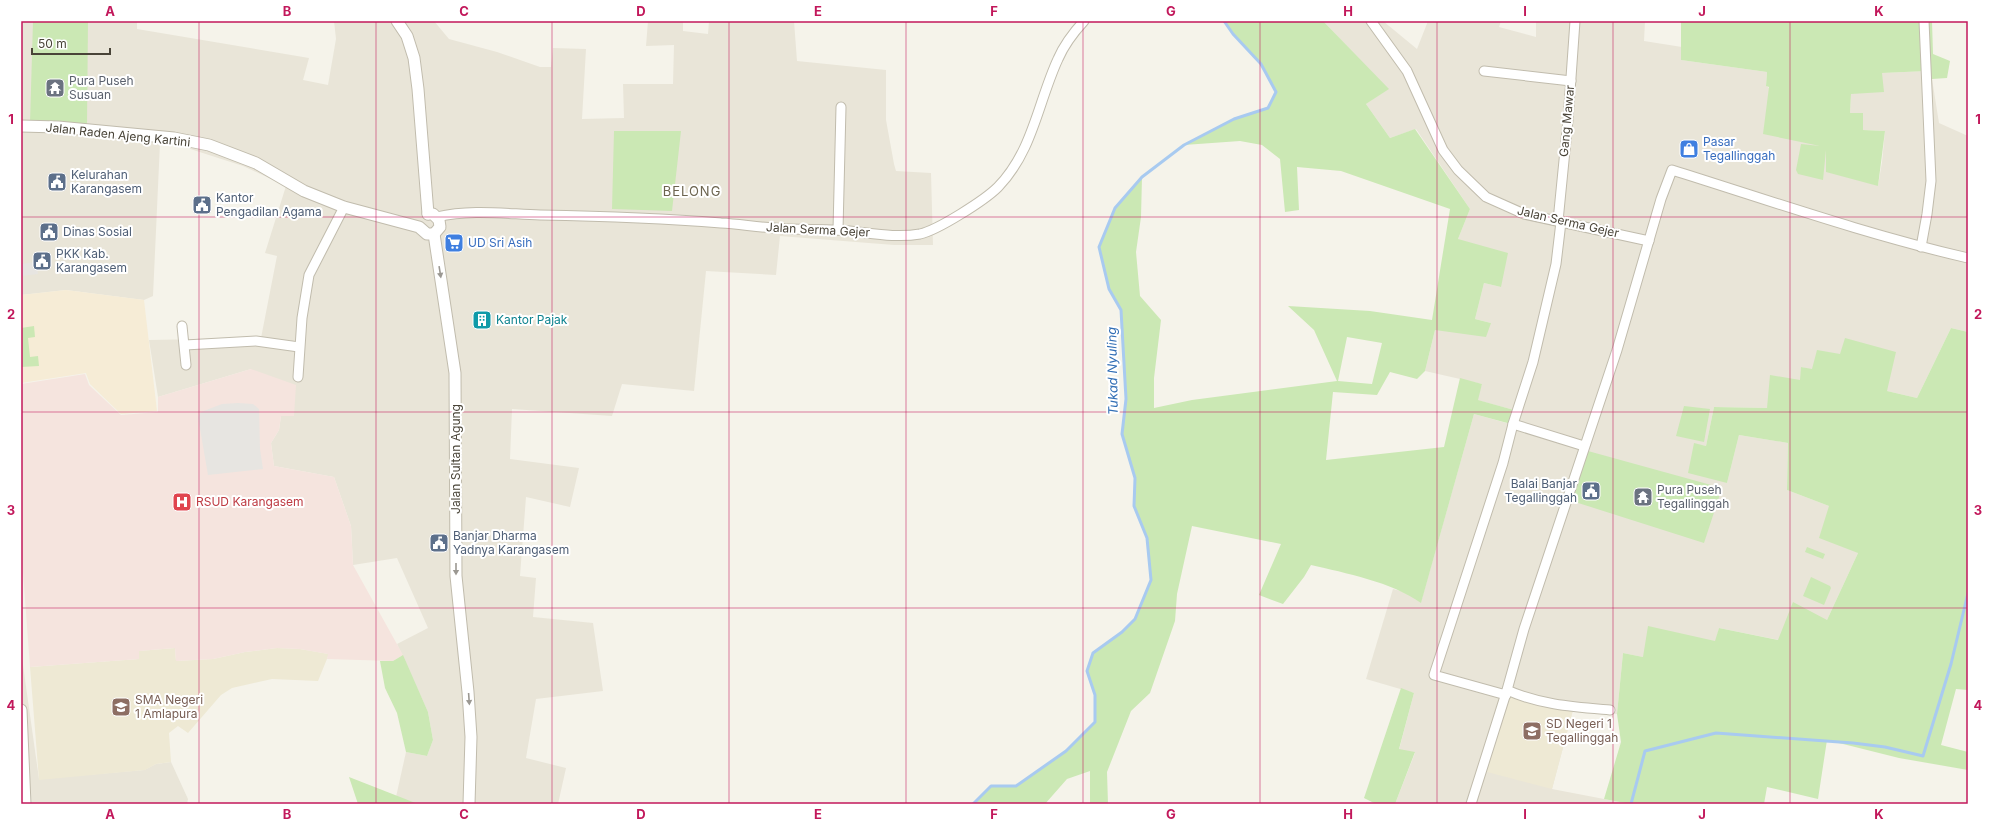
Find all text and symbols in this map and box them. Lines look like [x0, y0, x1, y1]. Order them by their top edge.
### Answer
text: A [105, 3, 115, 19]
text: B [283, 3, 292, 19]
text: C [459, 3, 469, 19]
text: D [636, 3, 646, 19]
text: E [814, 3, 822, 19]
text: F [990, 3, 998, 19]
text: G [1166, 3, 1176, 19]
text: H [1343, 3, 1353, 19]
text: I [1523, 3, 1527, 19]
text: J [1698, 3, 1706, 19]
text: K [1874, 3, 1884, 19]
scale bar [32, 30, 110, 56]
text: 50 m [38, 36, 67, 51]
place label: Pura Puseh Susuan [69, 73, 134, 102]
temple icon: Pura Puseh Susuan [44, 77, 66, 99]
street label: Gang Mawar [1556, 84, 1577, 158]
text: 1 [8, 111, 14, 127]
text: 1 [1975, 111, 1981, 127]
street label: Jalan Raden Ajeng Kartini [45, 119, 191, 150]
place label: Pasar Tegallinggah [1703, 134, 1775, 163]
shop icon: Pasar Tegallinggah [1678, 138, 1700, 160]
place label: Kelurahan Karangasem [71, 167, 142, 196]
public building icon: Kelurahan Karangasem [46, 171, 68, 193]
district label: BELONG [663, 183, 721, 199]
place label: Kantor Pengadilan Agama [216, 190, 322, 219]
public building icon: Kantor Pengadilan Agama [191, 194, 213, 216]
street label: Jalan Serma Gejer [1516, 202, 1621, 241]
street label: Jalan Serma Gejer [766, 219, 871, 240]
public building icon: Dinas Sosial [38, 221, 60, 243]
place label: Dinas Sosial [63, 224, 132, 239]
supermarket icon: UD Sri Asih [443, 232, 465, 254]
place label: UD Sri Asih [468, 235, 532, 250]
place label: PKK Kab. Karangasem [56, 246, 127, 275]
public building icon: PKK Kab. Karangasem [31, 250, 53, 272]
one-way arrow [437, 266, 443, 278]
text: 2 [7, 306, 15, 322]
text: 2 [1974, 306, 1982, 322]
building icon: Kantor Pajak [471, 309, 493, 331]
place label: Kantor Pajak [496, 312, 568, 327]
water label: Tukad Nyuling [1103, 327, 1121, 415]
street label: Jalan Sultan Agung [448, 404, 463, 514]
place label: Balai Banjar Tegallinggah [1505, 476, 1577, 505]
public building icon: Balai Banjar Tegallinggah [1580, 480, 1602, 502]
place label: Pura Puseh Tegallinggah [1657, 482, 1729, 511]
temple icon: Pura Puseh Tegallinggah [1632, 486, 1654, 508]
hospital icon: RSUD Karangasem [171, 491, 193, 513]
place label: RSUD Karangasem [196, 494, 303, 509]
text: 3 [7, 502, 15, 518]
text: 3 [1974, 502, 1982, 518]
place label: Banjar Dharma Yadnya Karangasem [453, 528, 569, 557]
public building icon: Banjar Dharma Yadnya Karangasem [428, 532, 450, 554]
one-way arrow [453, 563, 459, 576]
place label: SMA Negeri 1 Amlapura [135, 692, 203, 721]
one-way arrow [465, 693, 472, 705]
school or university icon: SMA Negeri 1 Amlapura [110, 696, 132, 718]
text: 4 [7, 697, 16, 713]
text: 4 [1974, 697, 1983, 713]
place label: SD Negeri 1 Tegallinggah [1546, 716, 1618, 745]
school or university icon: SD Negeri 1 Tegallinggah [1521, 720, 1543, 742]
text: A [105, 806, 115, 822]
text: B [283, 806, 292, 822]
text: C [459, 806, 469, 822]
text: D [636, 806, 646, 822]
text: E [814, 806, 822, 822]
text: F [990, 806, 998, 822]
text: G [1166, 806, 1176, 822]
text: H [1343, 806, 1353, 822]
text: I [1523, 806, 1527, 822]
text: J [1698, 806, 1706, 822]
text: K [1874, 806, 1884, 822]

